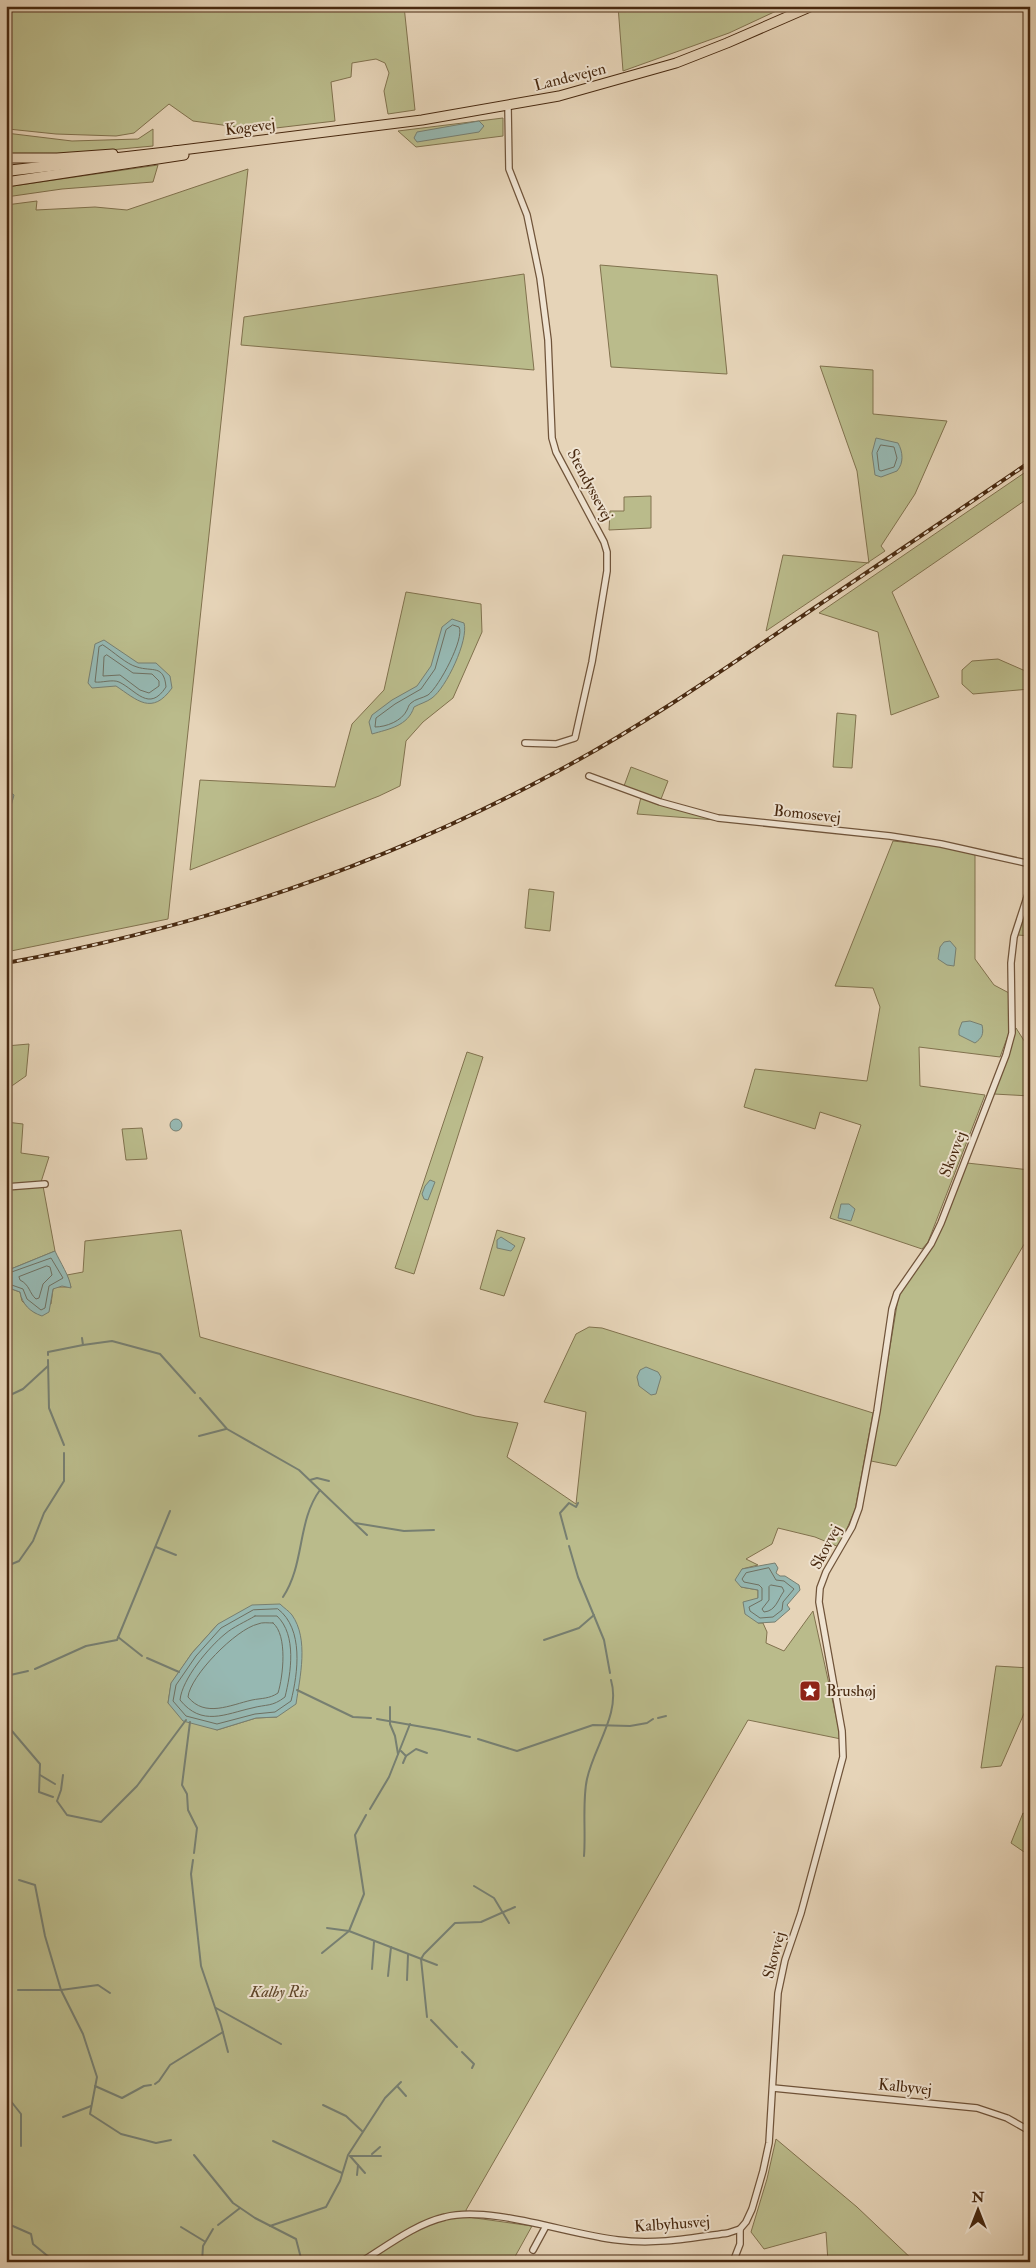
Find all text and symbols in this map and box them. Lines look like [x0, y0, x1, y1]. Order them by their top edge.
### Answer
street label: Landevejen [532, 58, 608, 96]
street label: Køgevej [224, 114, 276, 140]
street label: Stendyssevej [563, 446, 617, 524]
street label: Bomosevej [772, 801, 842, 827]
street label: Skovvej [935, 1128, 971, 1180]
street label: Skovvej [806, 1521, 846, 1573]
place icon: Brushøj [798, 1679, 822, 1703]
place label: Brushøj [826, 1681, 876, 1701]
street label: Skovvej [758, 1929, 790, 1981]
park label: Kalby Ris [249, 1982, 309, 2002]
street label: Kalbyvej [877, 2074, 933, 2100]
north arrow [954, 2186, 1004, 2236]
text: N [971, 2189, 985, 2206]
street label: Kalbyhusvej [634, 2211, 710, 2237]

